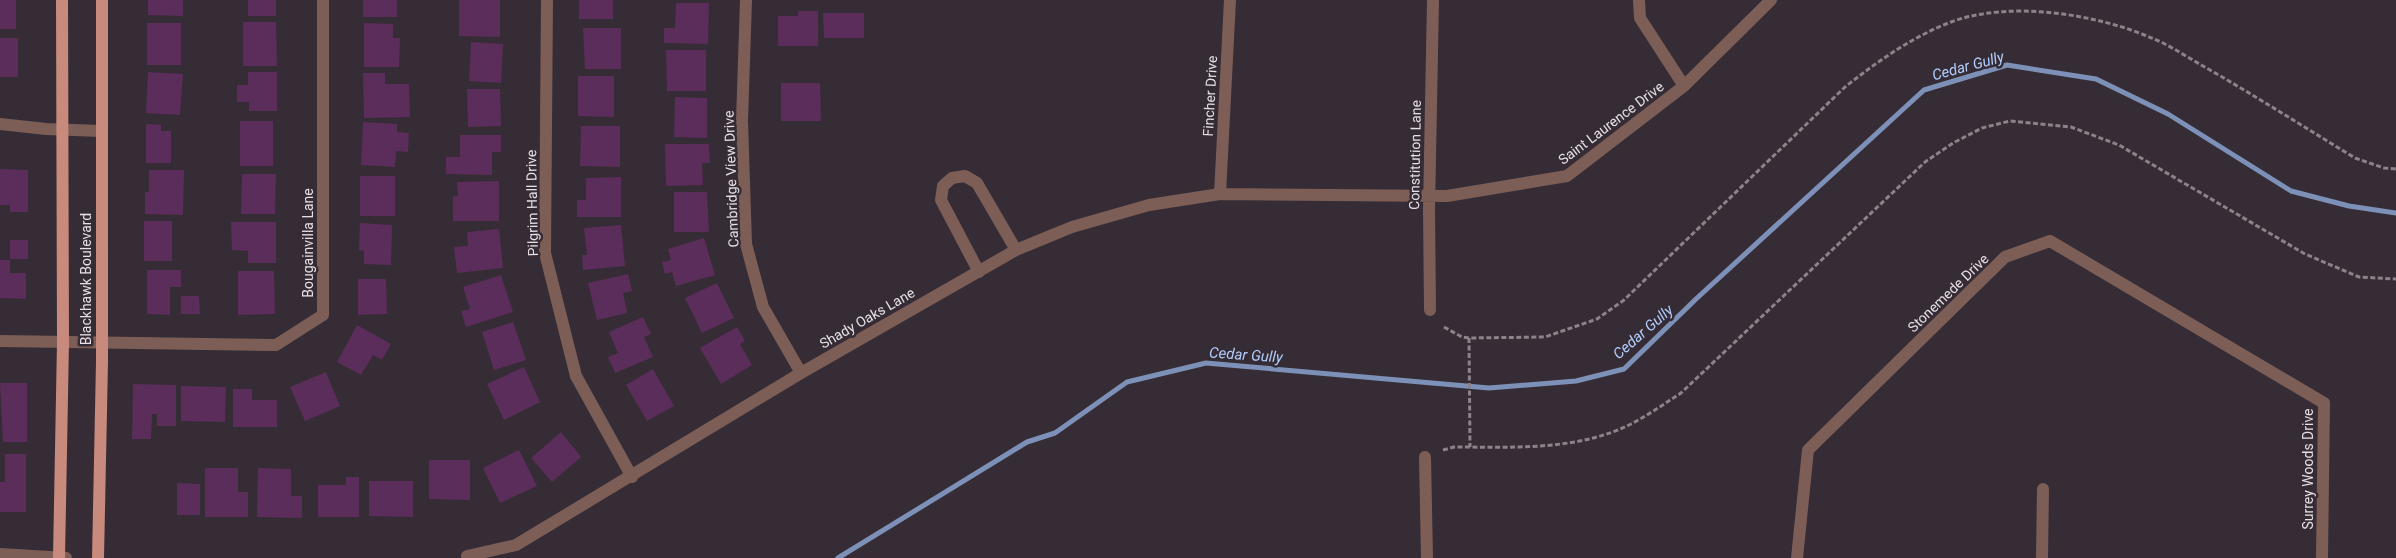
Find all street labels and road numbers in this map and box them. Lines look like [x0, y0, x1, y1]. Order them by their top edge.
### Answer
street label: Fincher Drive [1200, 55, 1220, 137]
street label: Saint Laurence Drive [1555, 78, 1667, 168]
street label: Constitution Lane [1406, 100, 1424, 210]
street label: Cambridge View Drive [721, 110, 741, 248]
street label: Pilgrim Hall Drive [523, 149, 541, 257]
street label: Bougainvilla Lane [300, 188, 316, 298]
street label: Blackhawk Boulevard [78, 213, 94, 345]
street label: Stonemede Drive [1904, 250, 1992, 336]
street label: Shady Oaks Lane [817, 284, 917, 352]
street label: Surrey Woods Drive [2300, 408, 2316, 530]

